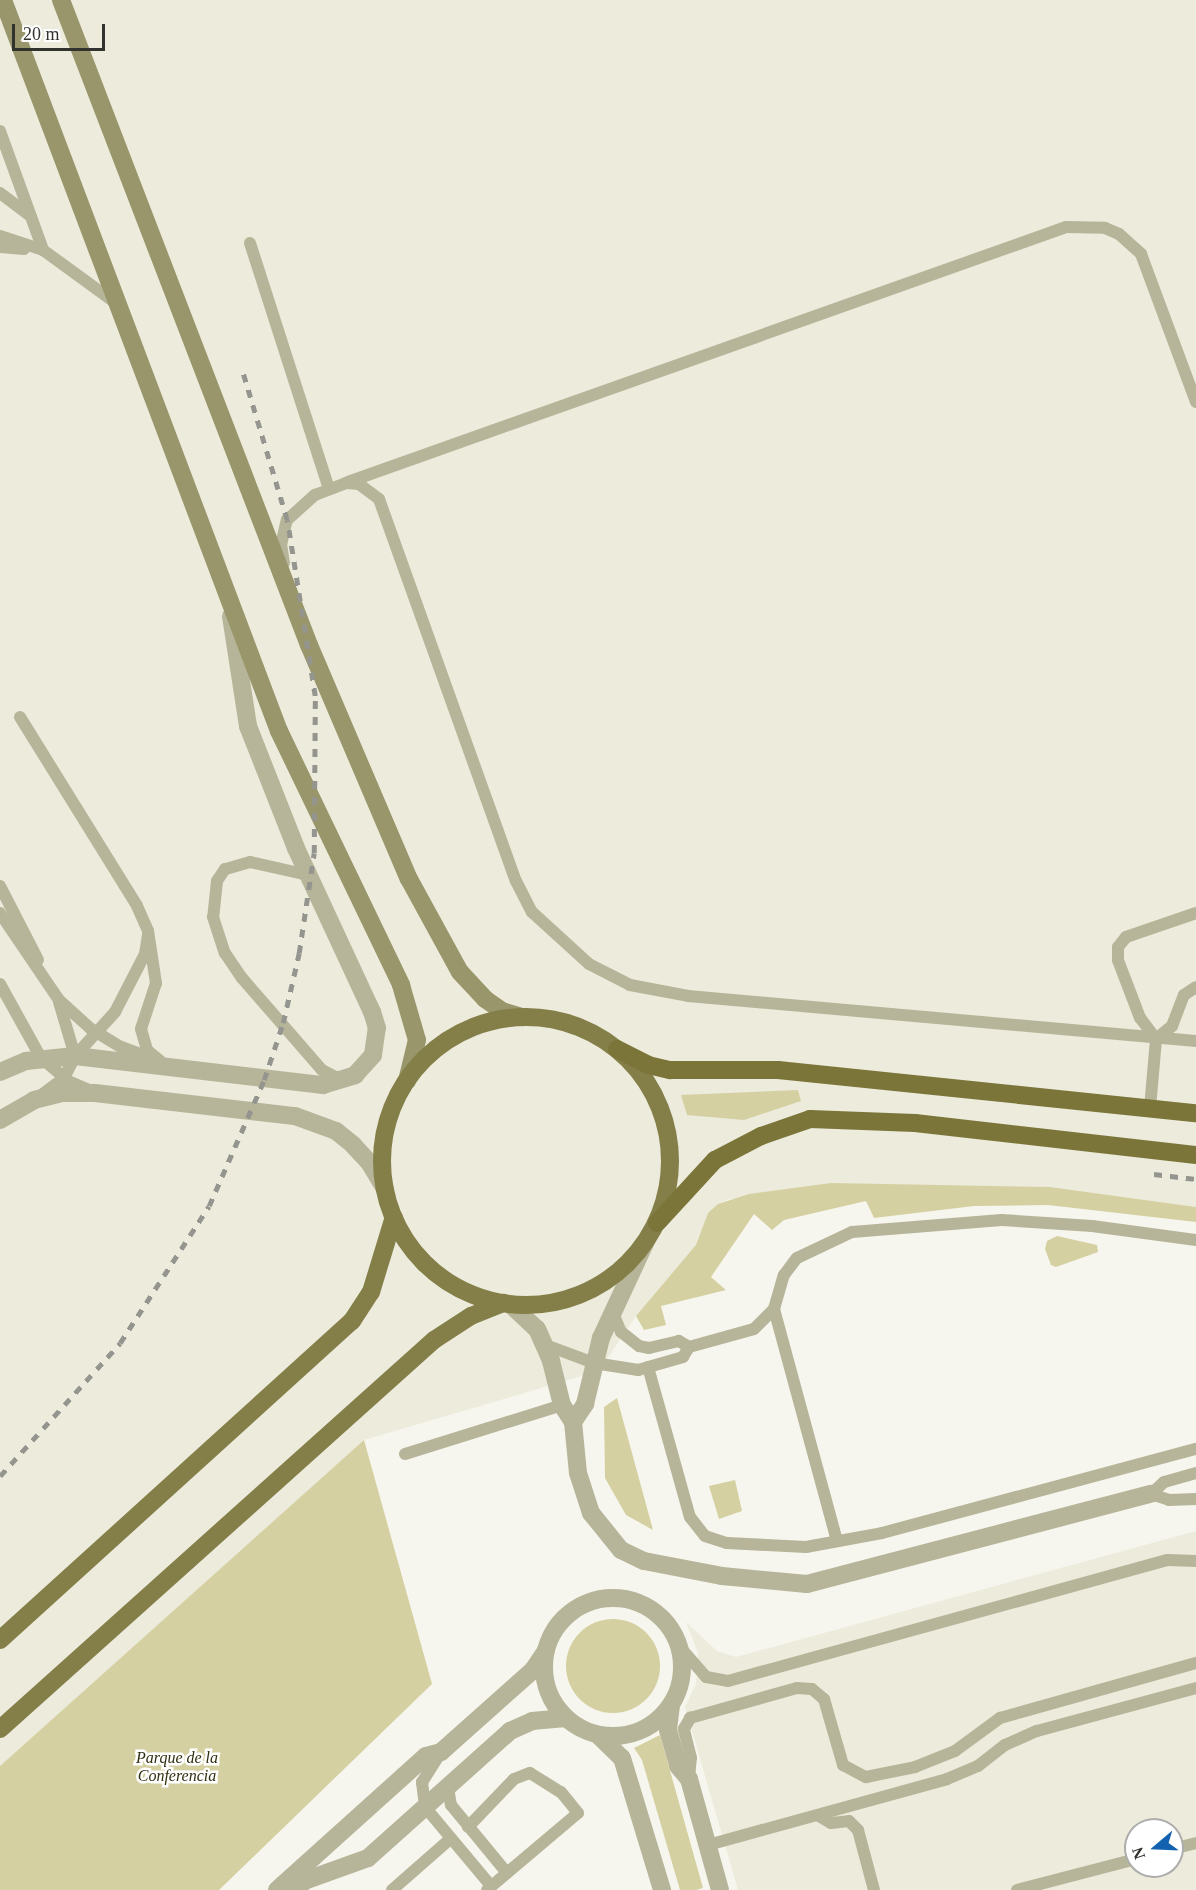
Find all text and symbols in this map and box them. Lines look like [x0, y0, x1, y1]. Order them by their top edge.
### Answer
scale bar [15, 12, 108, 50]
text: 20 m [23, 24, 60, 44]
park label: Parque de la Conferencia [136, 1748, 218, 1786]
north arrow [1124, 1818, 1184, 1878]
text: N [1128, 1845, 1148, 1862]

